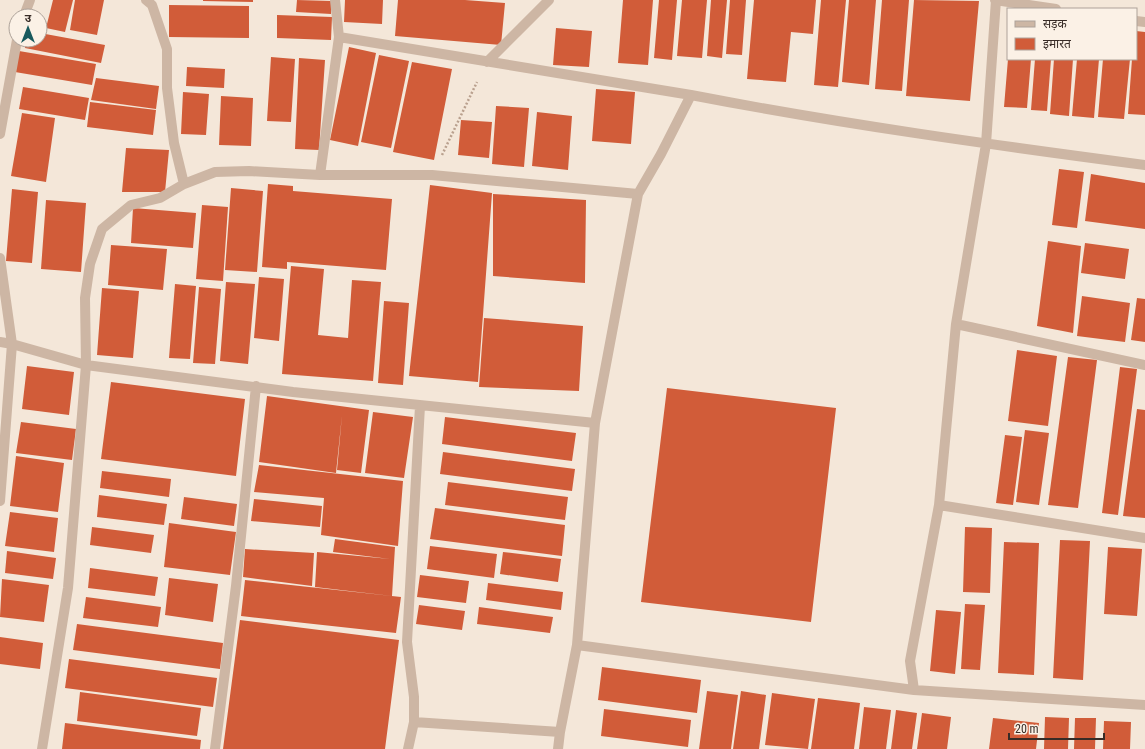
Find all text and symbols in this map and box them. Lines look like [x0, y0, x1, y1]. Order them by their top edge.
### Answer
north arrow [8, 8, 48, 48]
legend [1007, 8, 1137, 60]
text: उ [25, 12, 32, 25]
text: सड़क [1043, 17, 1068, 31]
text: इमारत [1043, 37, 1072, 51]
scale bar [1009, 715, 1104, 741]
text: 20 m [1015, 722, 1039, 736]

